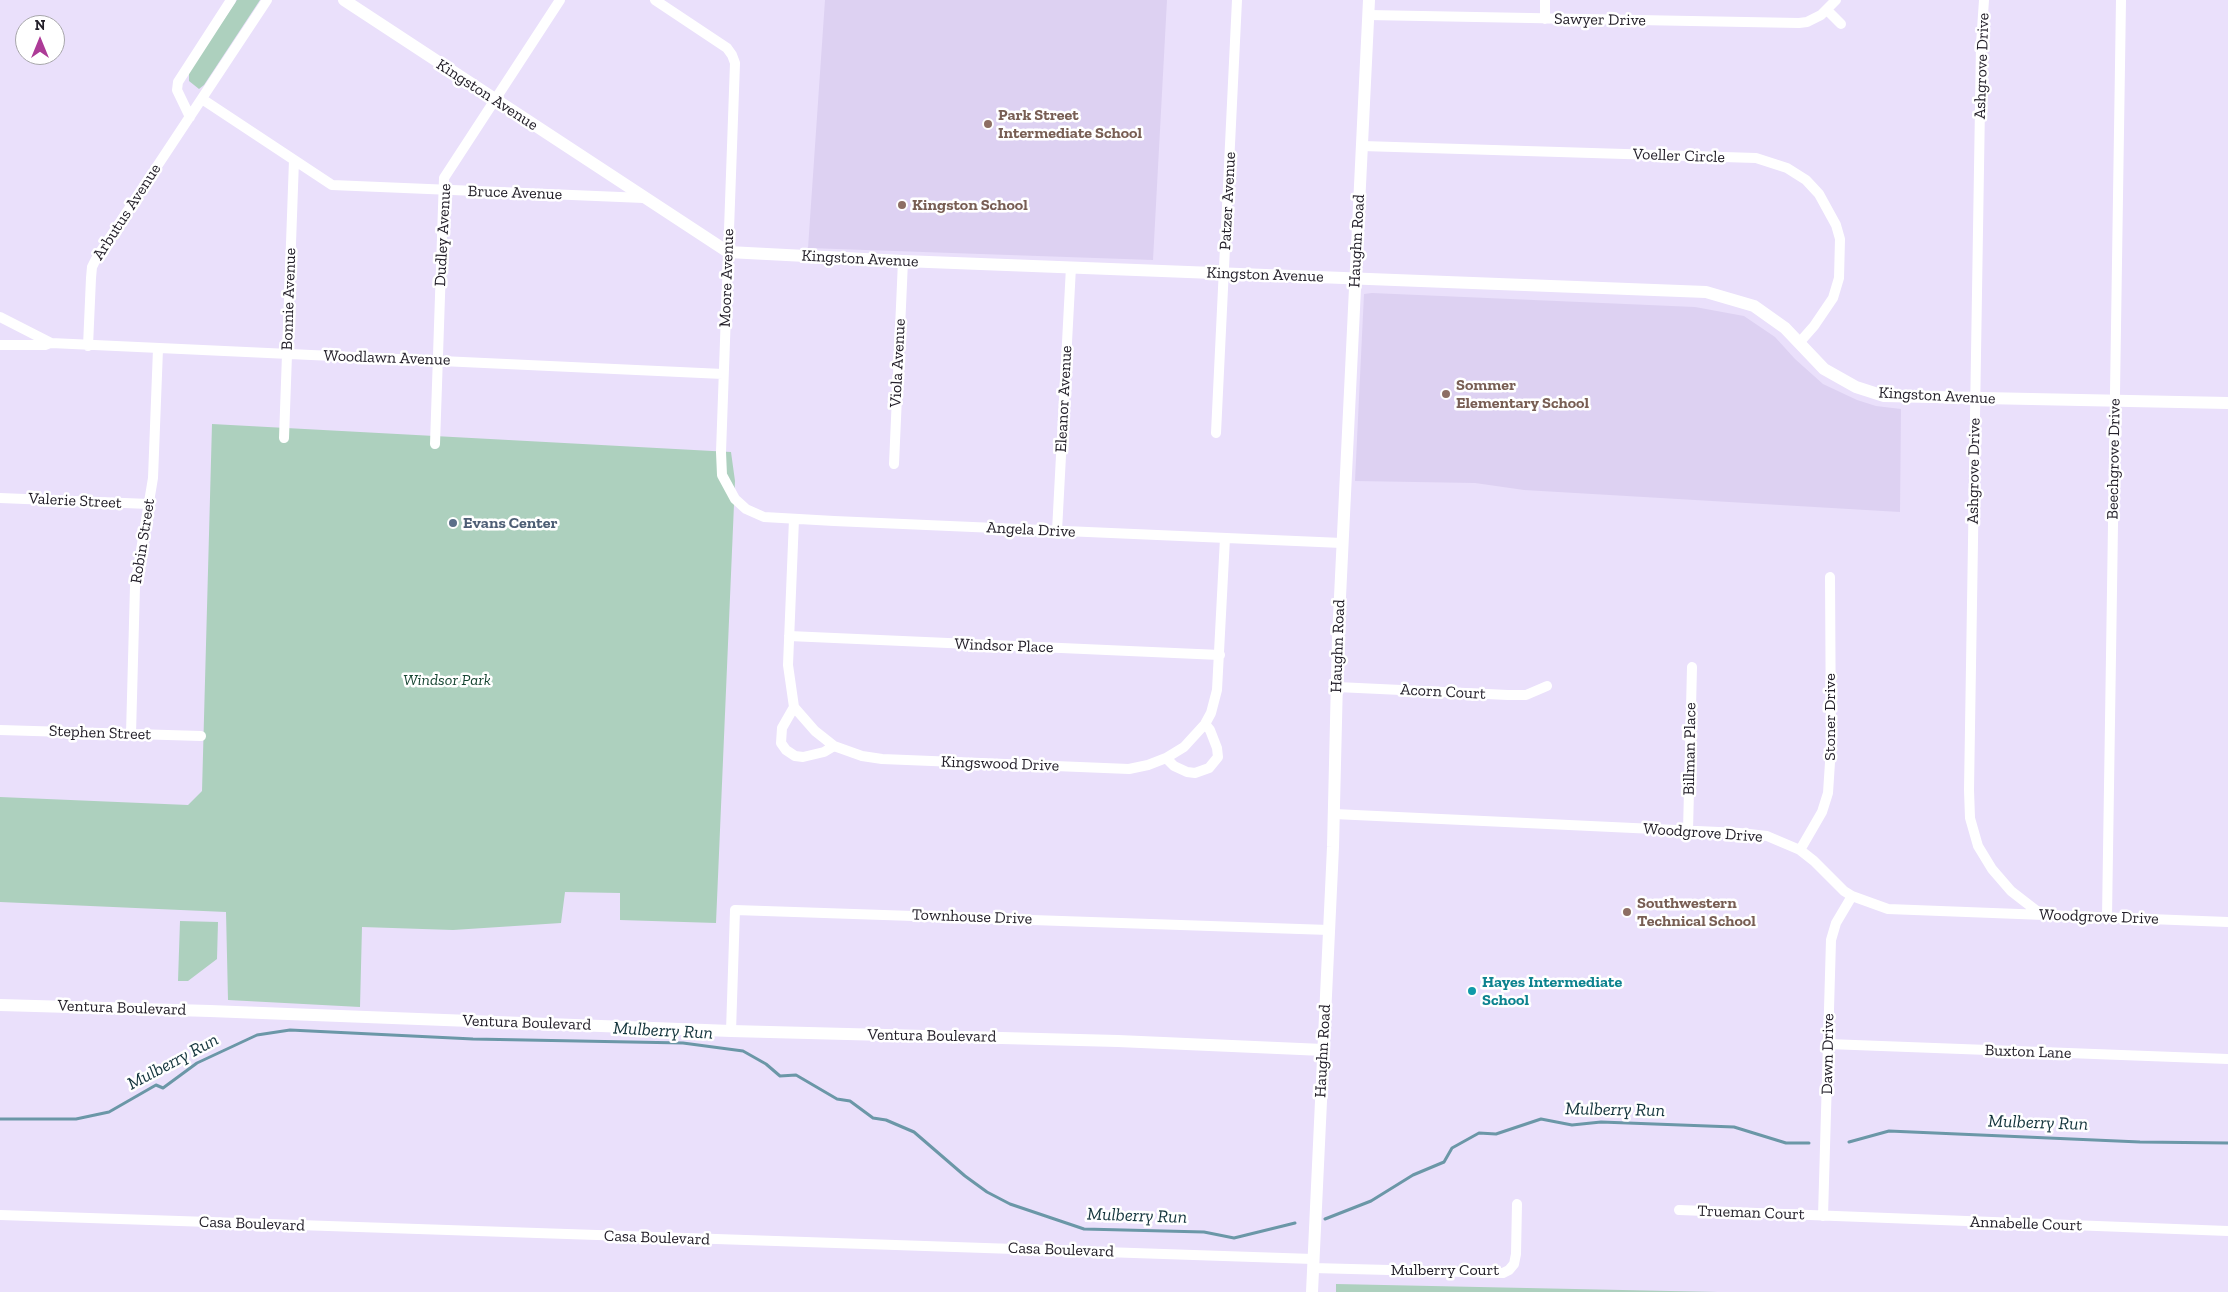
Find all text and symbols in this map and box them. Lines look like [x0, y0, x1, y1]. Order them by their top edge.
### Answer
street label: Sawyer Drive [1554, 10, 1646, 30]
street label: Ashgrove Drive [1971, 12, 1993, 120]
north arrow [15, 15, 65, 65]
text: N [35, 17, 45, 34]
street label: Kingston Avenue [433, 55, 541, 135]
place label: Park Street Intermediate School [998, 105, 1142, 143]
marker: Park Street Intermediate School [982, 118, 994, 130]
street label: Voeller Circle [1633, 145, 1725, 167]
street label: Patzer Avenue [1216, 151, 1240, 251]
street label: Arbutus Avenue [89, 160, 165, 264]
street label: Bruce Avenue [467, 182, 563, 204]
street label: Dudley Avenue [431, 183, 455, 287]
street label: Haughn Road [1345, 194, 1369, 288]
place label: Kingston School [912, 195, 1028, 215]
marker: Kingston School [896, 199, 908, 211]
street label: Moore Avenue [716, 228, 738, 328]
street label: Kingston Avenue [801, 246, 919, 272]
street label: Bonnie Avenue [278, 247, 300, 351]
street label: Kingston Avenue [1206, 263, 1324, 287]
street label: Viola Avenue [886, 318, 910, 408]
street label: Eleanor Avenue [1052, 345, 1076, 453]
street label: Woodlawn Avenue [323, 346, 451, 370]
place label: Sommer Elementary School [1456, 375, 1589, 413]
street label: Kingston Avenue [1878, 383, 1996, 409]
marker: Sommer Elementary School [1440, 388, 1452, 400]
street label: Beechgrove Drive [2103, 398, 2125, 520]
street label: Ashgrove Drive [1963, 418, 1985, 524]
street label: Valerie Street [28, 489, 122, 513]
street label: Robin Street [127, 497, 159, 585]
place label: Evans Center [463, 513, 557, 533]
marker: Evans Center [447, 517, 459, 529]
street label: Angela Drive [986, 518, 1076, 542]
street label: Haughn Road [1327, 599, 1349, 693]
street label: Windsor Place [954, 635, 1054, 657]
park label: Windsor Park [403, 670, 491, 690]
street label: Stoner Drive [1820, 673, 1840, 761]
street label: Acorn Court [1400, 680, 1486, 704]
street label: Billman Place [1680, 702, 1700, 796]
street label: Stephen Street [49, 722, 151, 744]
street label: Kingswood Drive [941, 752, 1059, 776]
street label: Woodgrove Drive [1643, 819, 1763, 847]
place label: Southwestern Technical School [1637, 893, 1756, 931]
street label: Townhouse Drive [912, 905, 1032, 929]
street label: Woodgrove Drive [2039, 905, 2159, 929]
marker: Southwestern Technical School [1621, 906, 1633, 918]
place label: Hayes Intermediate School [1482, 972, 1622, 1010]
marker: Hayes Intermediate School [1466, 985, 1478, 997]
street label: Ventura Boulevard [57, 996, 187, 1020]
street label: Haughn Road [1311, 1004, 1335, 1098]
street label: Ventura Boulevard [462, 1011, 592, 1035]
street label: Dawn Drive [1818, 1013, 1838, 1095]
water label: Mulberry Run [612, 1018, 714, 1044]
street label: Ventura Boulevard [867, 1025, 997, 1047]
water label: Mulberry Run [124, 1029, 222, 1095]
street label: Buxton Lane [1984, 1041, 2072, 1063]
water label: Mulberry Run [1565, 1098, 1665, 1122]
water label: Mulberry Run [1988, 1110, 2088, 1136]
street label: Trueman Court [1697, 1202, 1805, 1224]
water label: Mulberry Run [1087, 1203, 1187, 1229]
street label: Annabelle Court [1970, 1212, 2082, 1236]
street label: Casa Boulevard [199, 1213, 305, 1235]
street label: Casa Boulevard [604, 1227, 710, 1249]
street label: Casa Boulevard [1008, 1239, 1114, 1261]
street label: Mulberry Court [1391, 1260, 1499, 1280]

